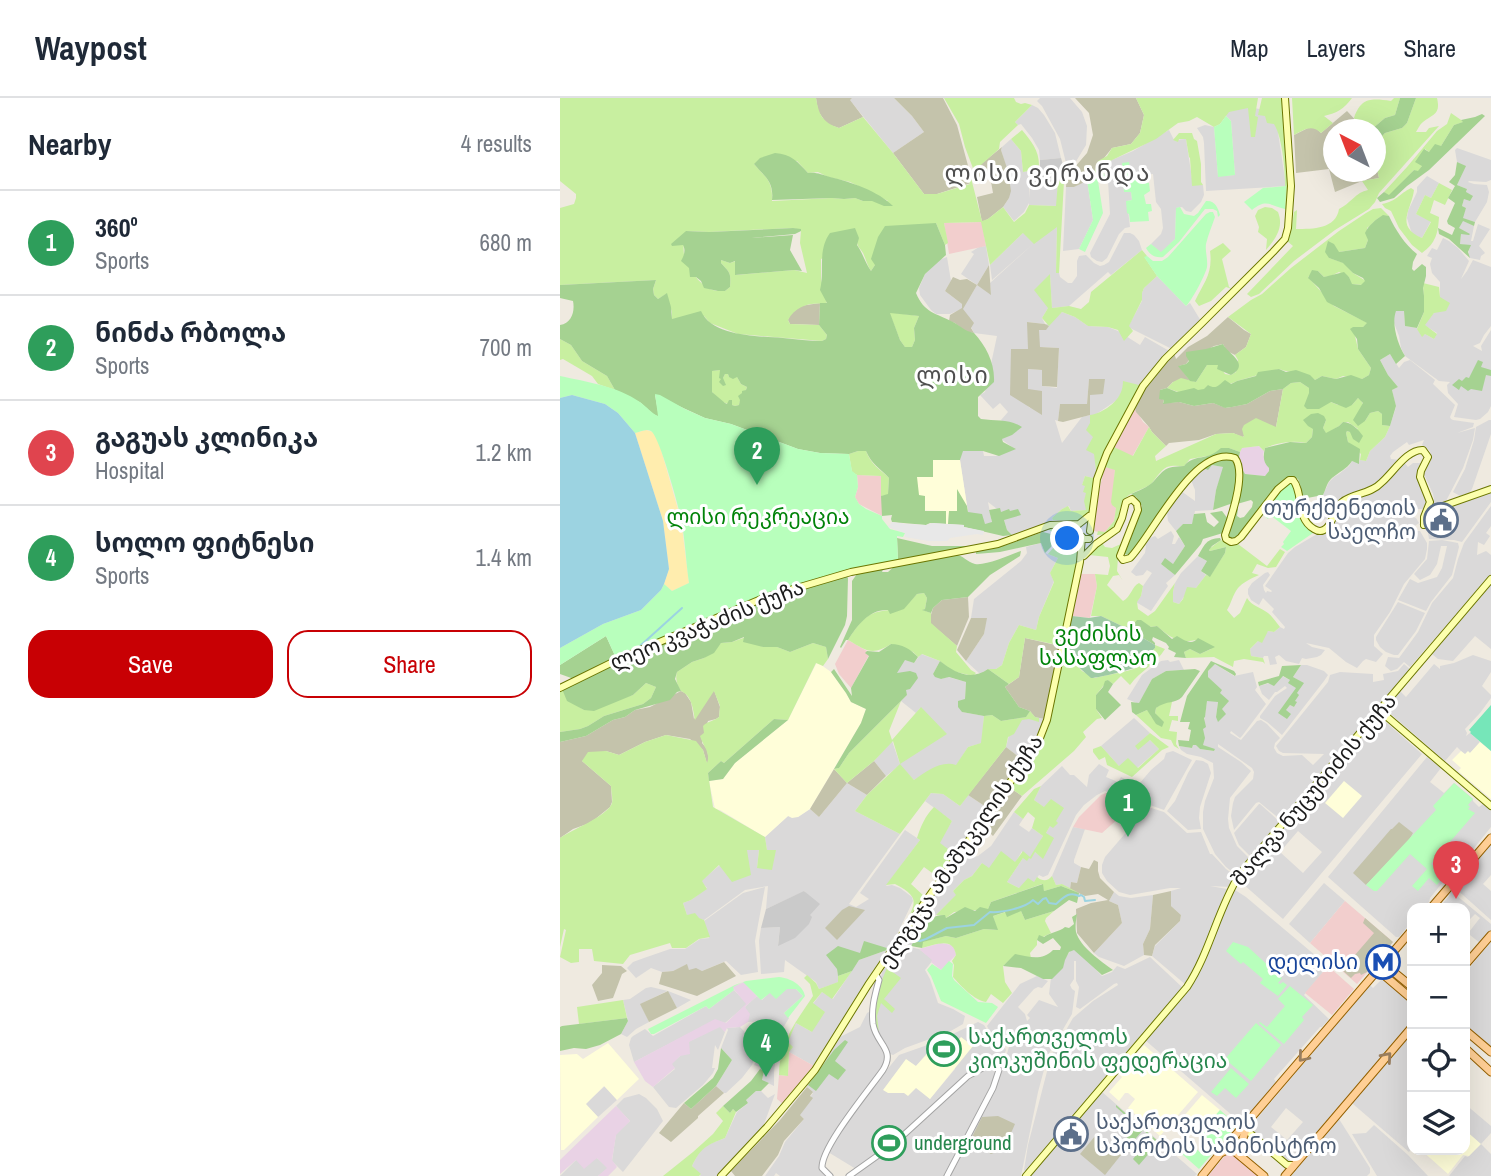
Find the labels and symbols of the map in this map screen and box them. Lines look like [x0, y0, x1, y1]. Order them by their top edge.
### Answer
north arrow [1323, 119, 1386, 182]
district label: ლისი ვერანდა [945, 156, 1152, 188]
district label: ლისი [916, 359, 990, 390]
pin: 2 [734, 427, 780, 485]
place label: თურქმენეთის საელჩო [1264, 493, 1416, 546]
public building icon: თურქმენეთის საელჩო [1422, 501, 1460, 539]
park label: ლისი რეკრეაცია [666, 502, 850, 531]
your location [1050, 521, 1084, 555]
street label: ლეო კვაჭაძის ქუჩა [606, 572, 808, 677]
park label: ვეძისის სასაფლაო [1039, 619, 1157, 672]
street label: შალვა ნუცუბიძის ქუჩა [1224, 687, 1403, 892]
street label: ელგუჯა ამაშუკელის ქუჩა [872, 729, 1050, 973]
pin: 1 [1105, 779, 1151, 837]
pin: 3 [1433, 841, 1479, 899]
metro station icon: დელისი [1364, 943, 1402, 981]
place label: დელისი [1268, 947, 1358, 976]
pin: 4 [743, 1019, 789, 1077]
place label: საქართველოს კიოკუშინის ფედერაცია [968, 1022, 1227, 1075]
sports icon: საქართველოს კიოკუშინის ფედერაცია [925, 1030, 963, 1068]
one-way arrow [1299, 1048, 1311, 1061]
one-way arrow [1379, 1052, 1391, 1065]
place label: საქართველოს სპორტის სამინისტრო [1096, 1107, 1337, 1160]
public building icon: საქართველოს სპორტის სამინისტრო [1052, 1115, 1090, 1153]
sports icon: underground [870, 1124, 908, 1162]
place label: underground [914, 1128, 1012, 1157]

